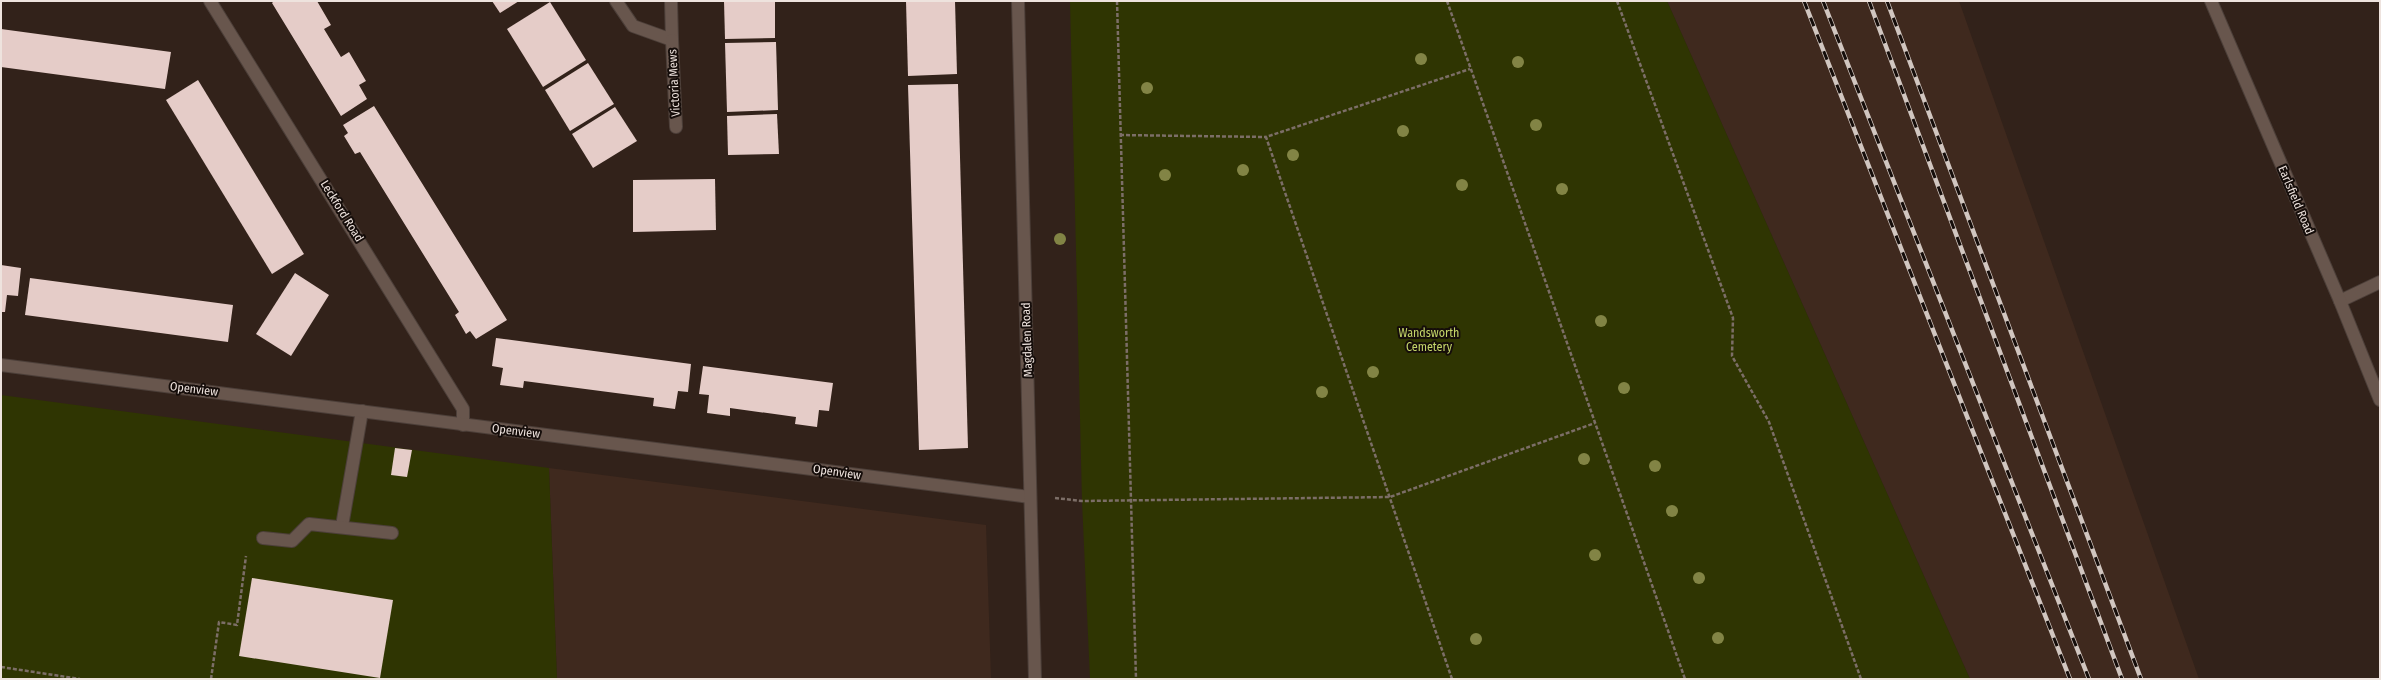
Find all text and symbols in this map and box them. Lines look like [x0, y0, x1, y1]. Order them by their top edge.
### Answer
street label: Victoria Mews [665, 49, 683, 117]
street label: Earlsfield Road [2275, 164, 2317, 236]
street label: Leckford Road [318, 178, 366, 244]
street label: Magdalen Road [1019, 302, 1035, 378]
park label: Wandsworth Cemetery [1399, 326, 1459, 354]
street label: Openview [169, 379, 219, 399]
street label: Openview [491, 421, 541, 441]
street label: Openview [812, 462, 862, 482]

